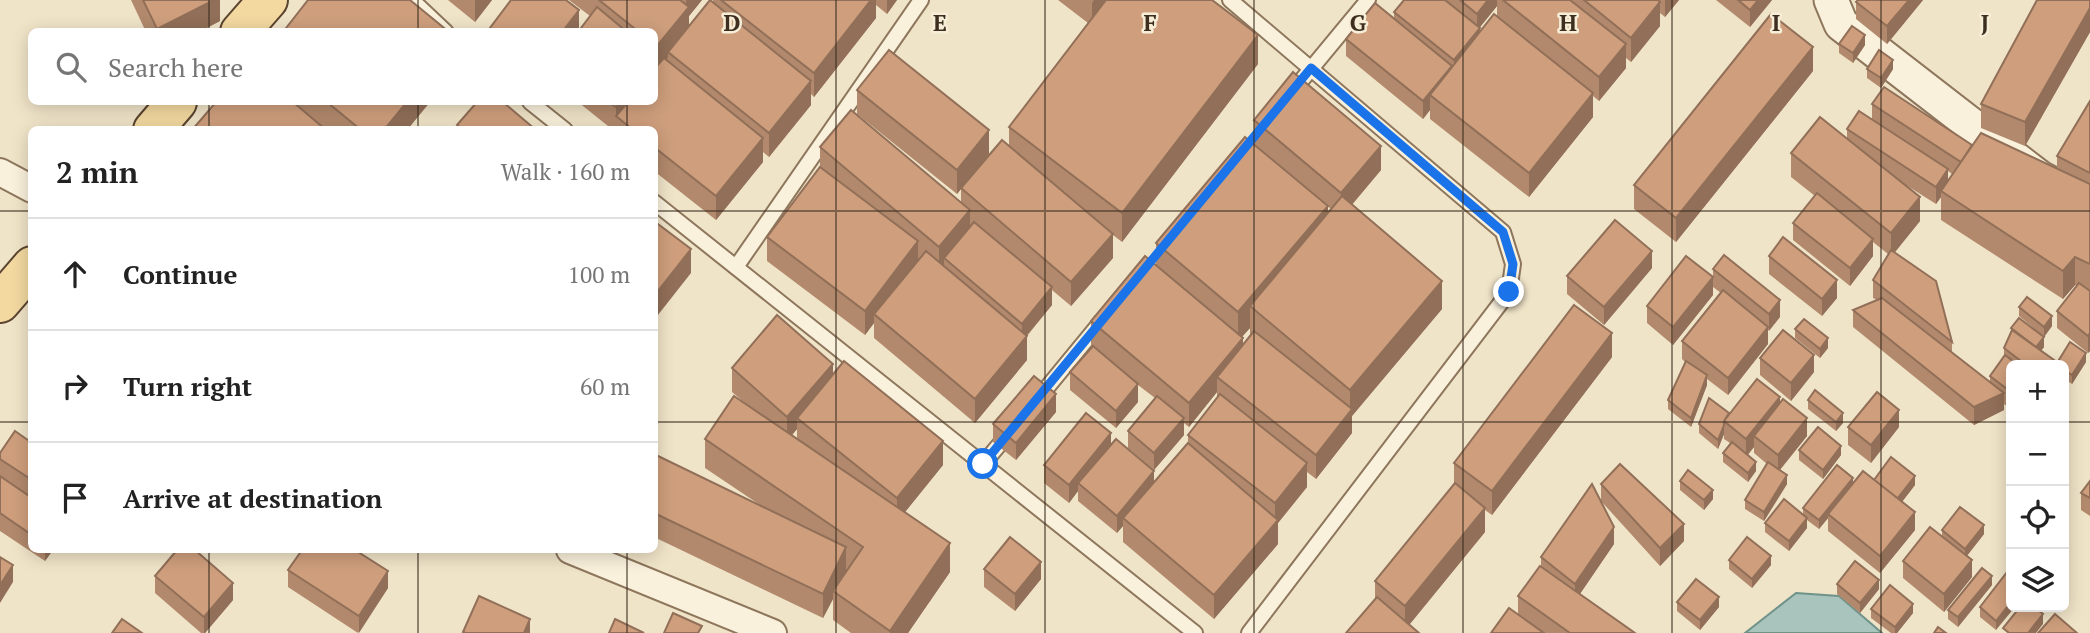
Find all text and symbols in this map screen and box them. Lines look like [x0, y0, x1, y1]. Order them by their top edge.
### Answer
text: D [724, 7, 741, 38]
text: E [933, 7, 947, 38]
text: F [1143, 7, 1157, 38]
text: G [1350, 7, 1367, 38]
text: H [1559, 7, 1577, 38]
text: I [1772, 7, 1780, 38]
text: J [1981, 7, 1989, 38]
search box [28, 28, 658, 105]
icon: search [52, 48, 90, 86]
text: Search here [108, 50, 243, 84]
text: 2 min [56, 152, 138, 192]
text: Walk · 160 m [501, 156, 630, 187]
icon: ahead [56, 255, 94, 293]
text: Continue [123, 257, 237, 291]
text: 100 m [568, 259, 630, 290]
route end [1493, 276, 1524, 307]
map controls [2006, 360, 2069, 612]
button: + [2006, 360, 2069, 423]
icon: right [56, 367, 94, 405]
text: Turn right [123, 369, 252, 403]
text: 60 m [580, 371, 630, 402]
button: − [2006, 423, 2069, 486]
route start [967, 448, 998, 479]
icon: arrive [56, 479, 94, 517]
text: Arrive at destination [123, 481, 382, 515]
button: locate [2006, 486, 2069, 549]
button: layers [2006, 549, 2069, 612]

